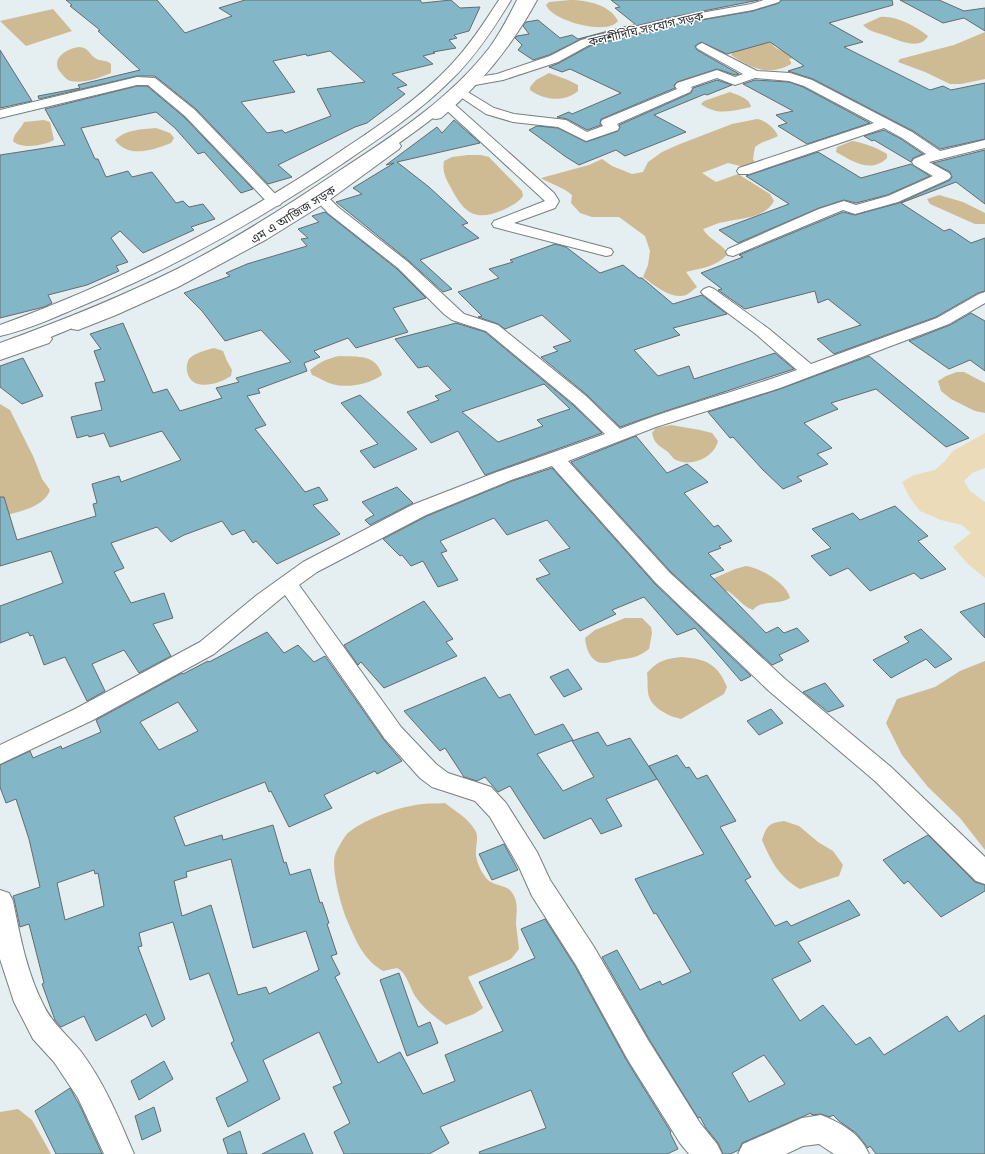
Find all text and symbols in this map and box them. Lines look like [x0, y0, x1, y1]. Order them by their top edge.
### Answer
street label: কলশীদিঘি সংযোগ সড়ক [586, 8, 705, 49]
street label: এম এ আজিজ সড়ক [247, 182, 338, 247]

